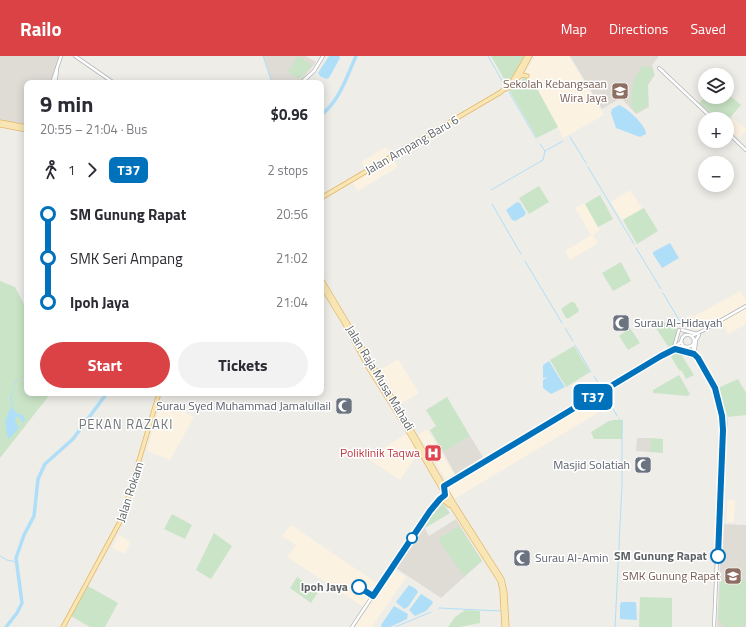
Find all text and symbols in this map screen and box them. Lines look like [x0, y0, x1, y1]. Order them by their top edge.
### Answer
text: Railo [20, 14, 62, 43]
text: Map [561, 18, 587, 39]
text: Directions [609, 18, 668, 39]
text: Saved [690, 18, 726, 39]
map controls [698, 68, 734, 192]
button: layers [698, 68, 734, 104]
place label: Sekolah Kebangsaan Wira Jaya [503, 74, 607, 107]
school or university icon: Sekolah Kebangsaan Wira Jaya [610, 81, 630, 101]
text: 9 min [40, 87, 93, 121]
text: $0.96 [271, 103, 308, 126]
street label: Jalan Ampang Baru 6 [361, 110, 462, 179]
button: + [698, 112, 734, 148]
text: 20:55 – 21:04 · Bus [40, 119, 147, 139]
button: − [698, 156, 734, 192]
icon: walk [40, 159, 62, 181]
icon: forward [81, 159, 103, 181]
text: T37 [117, 159, 140, 180]
text: 1 [68, 160, 75, 180]
text: 2 stops [267, 160, 308, 180]
text: SM Gunung Rapat [70, 203, 186, 226]
text: 20:56 [276, 204, 308, 224]
text: SMK Seri Ampang [70, 247, 183, 270]
text: 21:02 [276, 248, 308, 268]
text: Ipoh Jaya [70, 291, 129, 314]
text: 21:04 [276, 292, 308, 312]
mosque icon: Surau Al-Hidayah [611, 313, 631, 333]
place label: Surau Al-Hidayah [634, 313, 722, 332]
street label: Jalan Raja Musa Mahadi [341, 321, 420, 434]
button: Start [40, 342, 170, 388]
button: Tickets [178, 342, 308, 388]
line badge: T37 [570, 384, 616, 410]
text: T37 [581, 386, 605, 407]
place label: Surau Syed Muhammad Jamalullail [156, 396, 331, 415]
mosque icon: Surau Syed Muhammad Jamalullail [334, 396, 354, 416]
district label: PEKAN RAZAKI [79, 414, 173, 434]
place label: Poliklinik Taqwa [340, 443, 420, 462]
hospital icon: Poliklinik Taqwa [423, 443, 443, 463]
place label: Masjid Solatiah [553, 455, 630, 474]
mosque icon: Masjid Solatiah [633, 455, 653, 475]
street label: Jalan Rokam [111, 459, 148, 525]
unlabelled marker [406, 532, 418, 544]
place label: SM Gunung Rapat [614, 546, 708, 565]
mosque icon: Surau Al-Amin [512, 548, 532, 568]
place label: Surau Al-Amin [535, 548, 608, 567]
marker: SM Gunung Rapat [710, 548, 726, 564]
place label: SMK Gunung Rapat [622, 566, 721, 585]
school or university icon: SMK Gunung Rapat [723, 566, 743, 586]
place label: Ipoh Jaya [301, 577, 348, 596]
marker: Ipoh Jaya [351, 579, 367, 595]

